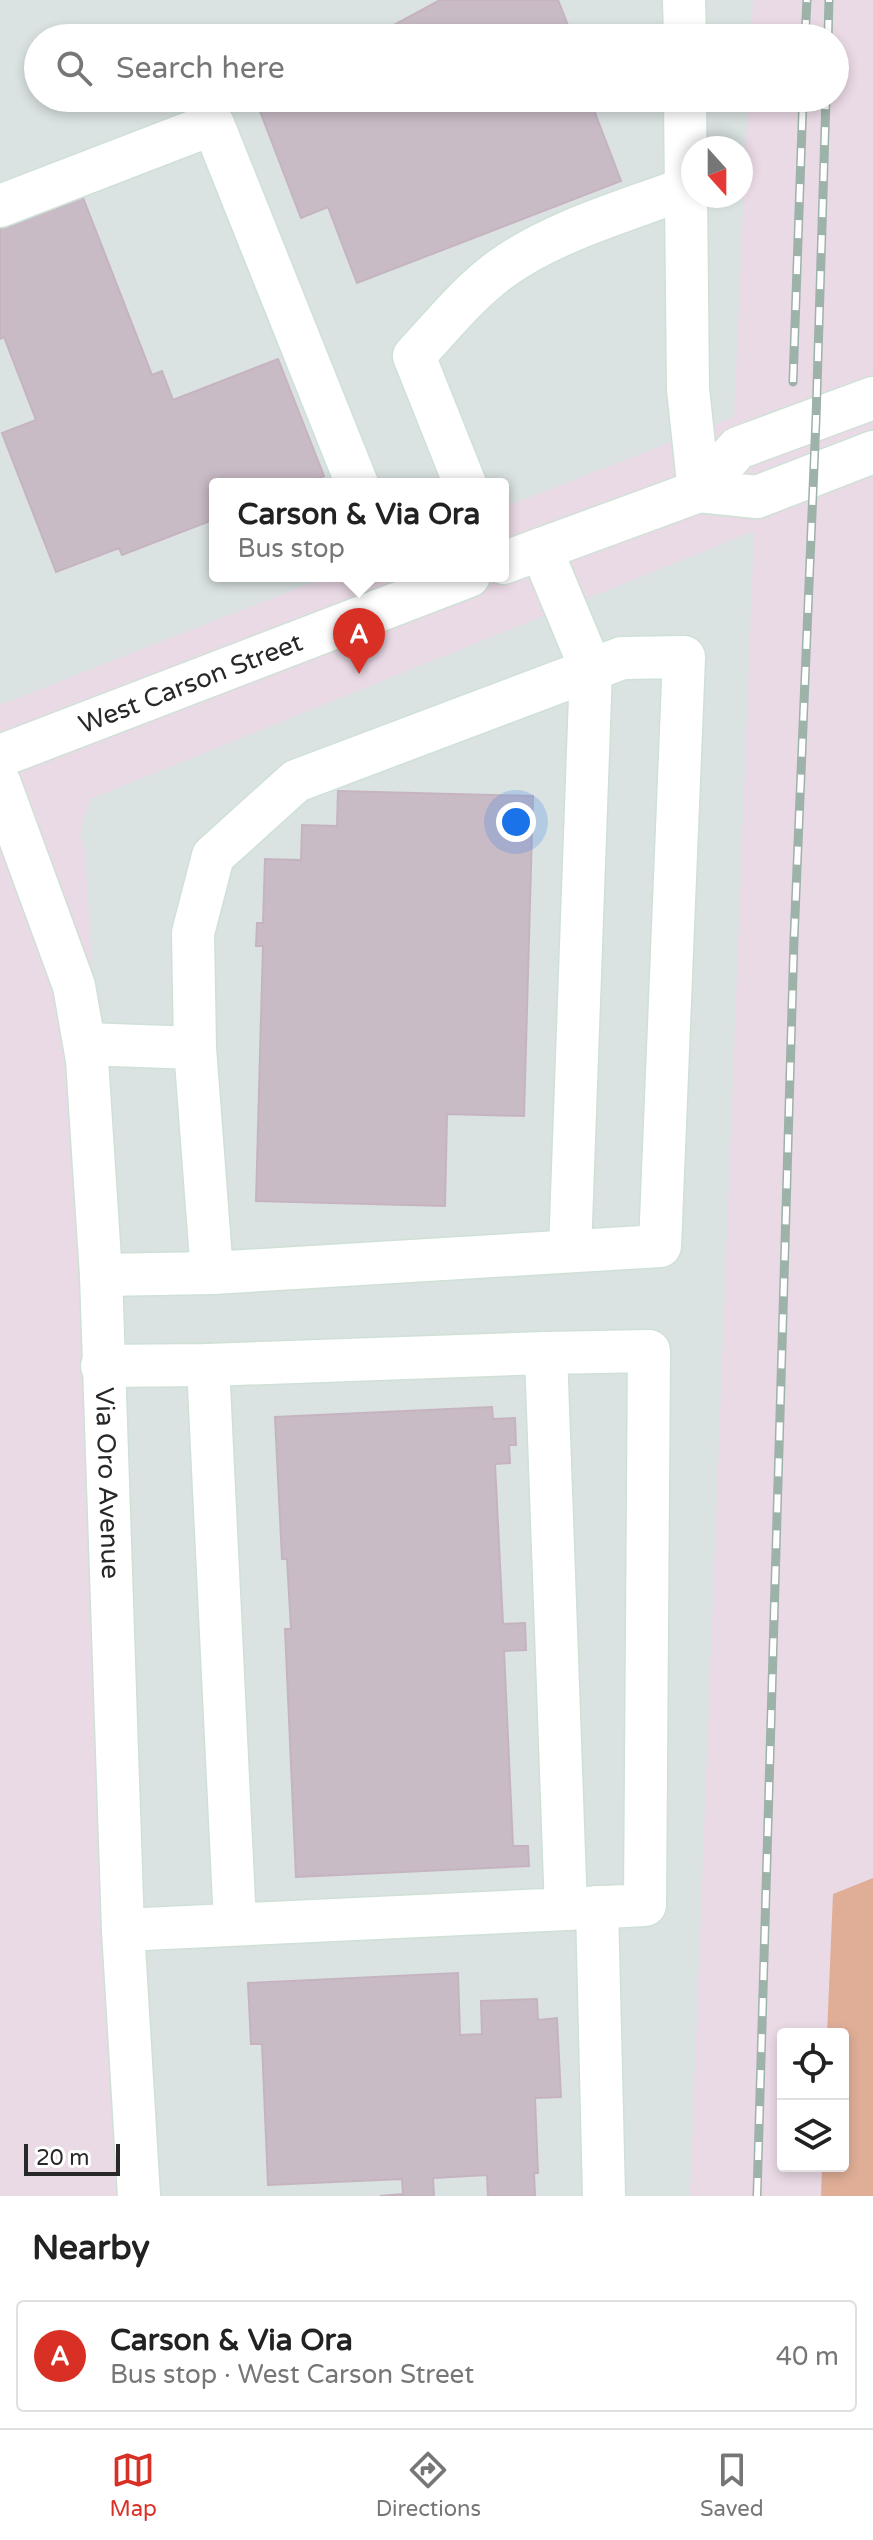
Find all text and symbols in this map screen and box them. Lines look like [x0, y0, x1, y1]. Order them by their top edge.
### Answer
search box [24, 24, 849, 112]
icon: search [52, 46, 96, 90]
text: Search here [116, 50, 285, 87]
north arrow [681, 136, 753, 208]
popup [209, 478, 509, 582]
text: Carson & Via Ora [238, 496, 480, 533]
text: Bus stop [238, 533, 345, 564]
pin: A [333, 608, 385, 674]
street label: West Carson Street [75, 626, 307, 740]
your location [496, 802, 536, 842]
street label: Via Oro Avenue [89, 1387, 126, 1580]
map controls [777, 2028, 849, 2172]
button: locate [777, 2028, 849, 2100]
button: layers [777, 2100, 849, 2172]
scale bar [24, 2140, 120, 2176]
text: 20 m [36, 2145, 90, 2171]
text: Nearby [32, 2228, 150, 2269]
text: Carson & Via Ora [110, 2322, 353, 2359]
text: A [50, 2341, 70, 2372]
text: 40 m [776, 2341, 839, 2372]
text: Bus stop · West Carson Street [110, 2359, 474, 2390]
tab: Map [109, 2448, 157, 2522]
tab: Directions [376, 2448, 481, 2522]
tab: Saved [700, 2448, 764, 2522]

